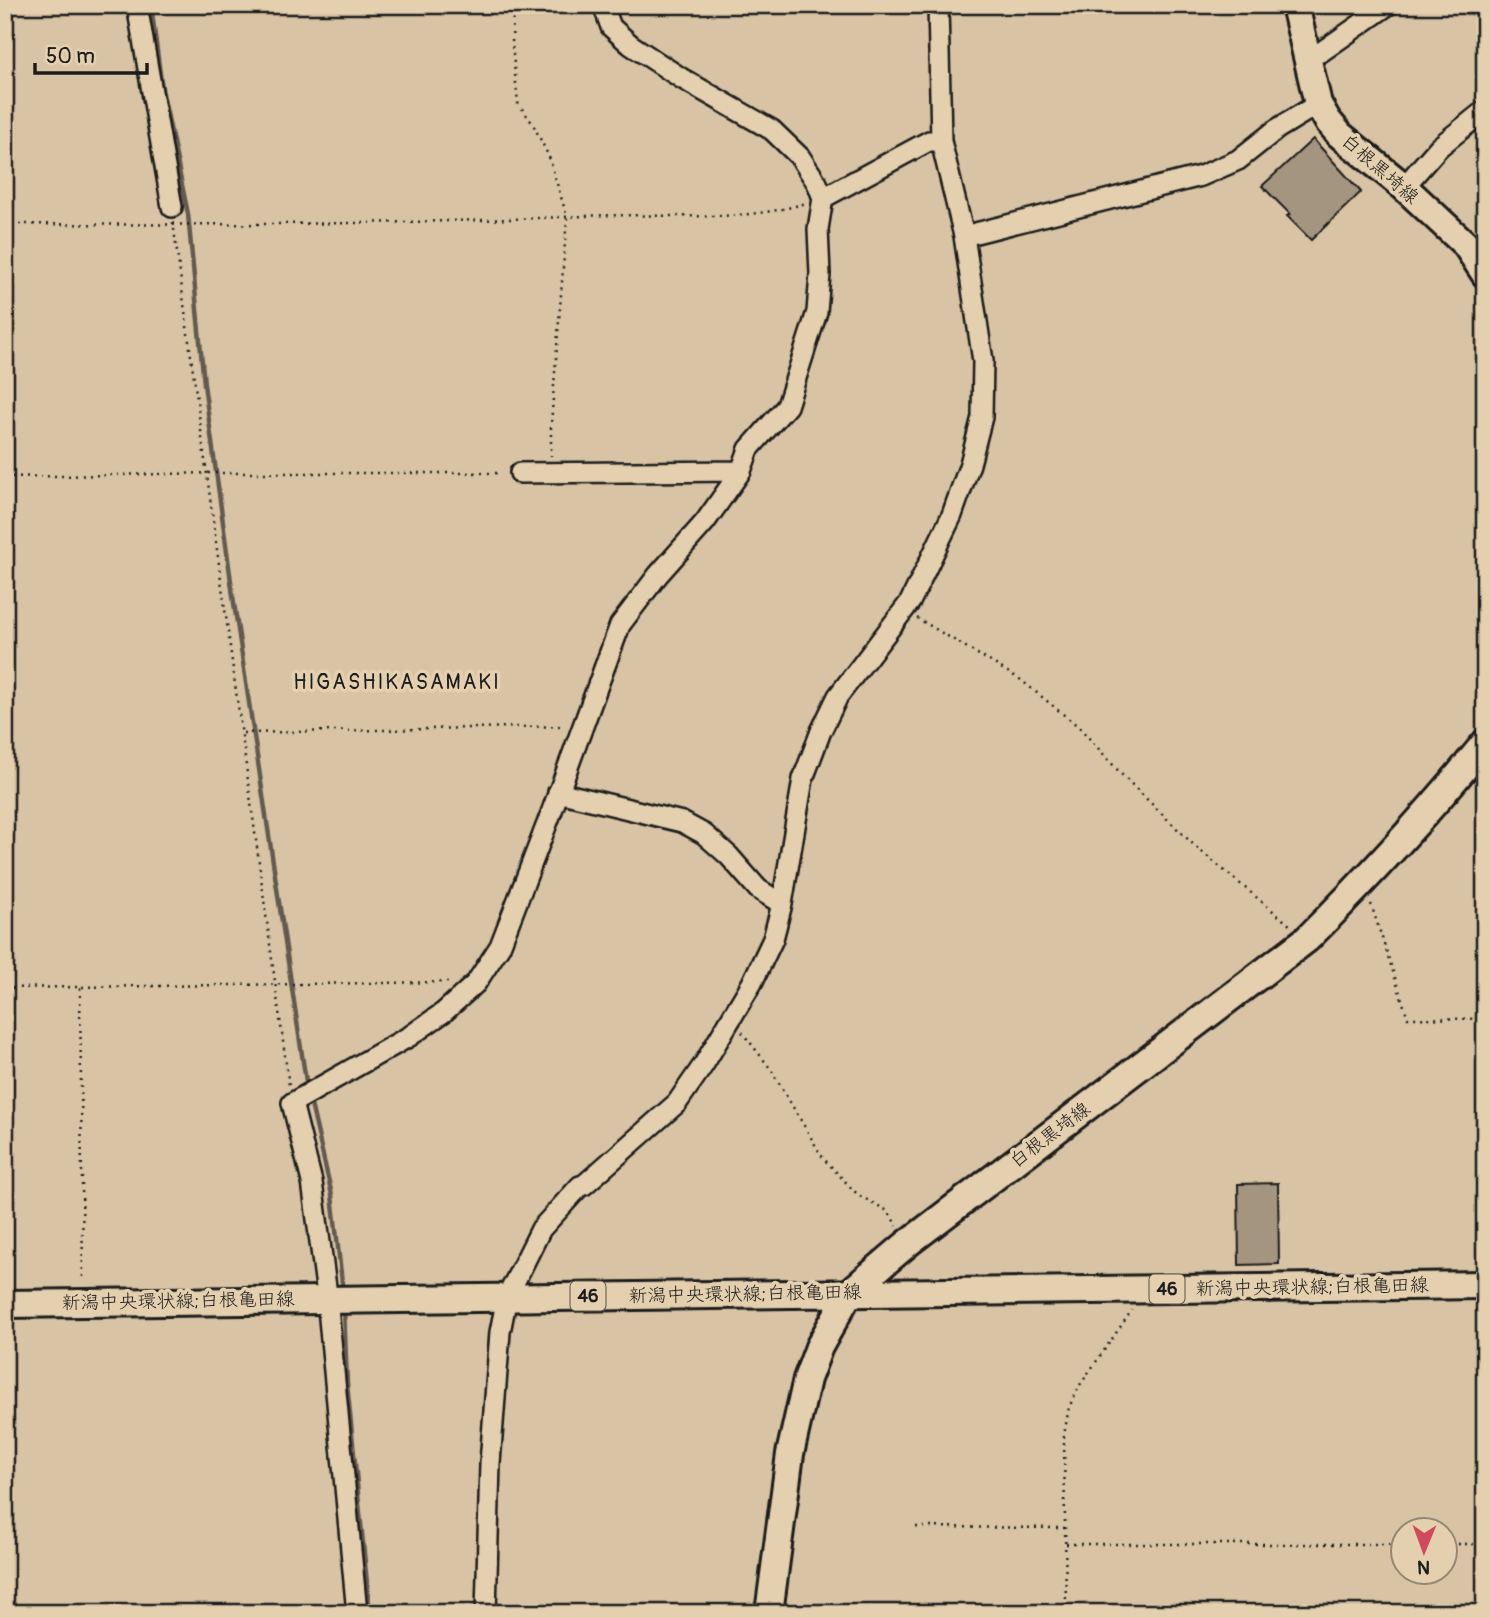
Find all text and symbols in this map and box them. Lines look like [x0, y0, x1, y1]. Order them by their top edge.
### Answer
scale bar [35, 32, 147, 76]
text: 50 m [46, 43, 95, 70]
street label: 白根黒埼線 [1336, 129, 1424, 209]
district label: HIGASHIKASAMAKI [293, 669, 501, 696]
street label: 白根黒埼線 [1005, 1097, 1095, 1173]
street label: 新潟中央環状線;白根亀田線 [1195, 1273, 1429, 1301]
road number: 46 [1150, 1274, 1184, 1304]
street label: 新潟中央環状線;白根亀田線 [628, 1280, 862, 1308]
road number: 46 [570, 1282, 606, 1310]
street label: 新潟中央環状線;白根亀田線 [61, 1287, 295, 1315]
north arrow [1388, 1516, 1458, 1586]
text: N [1417, 1555, 1430, 1579]

